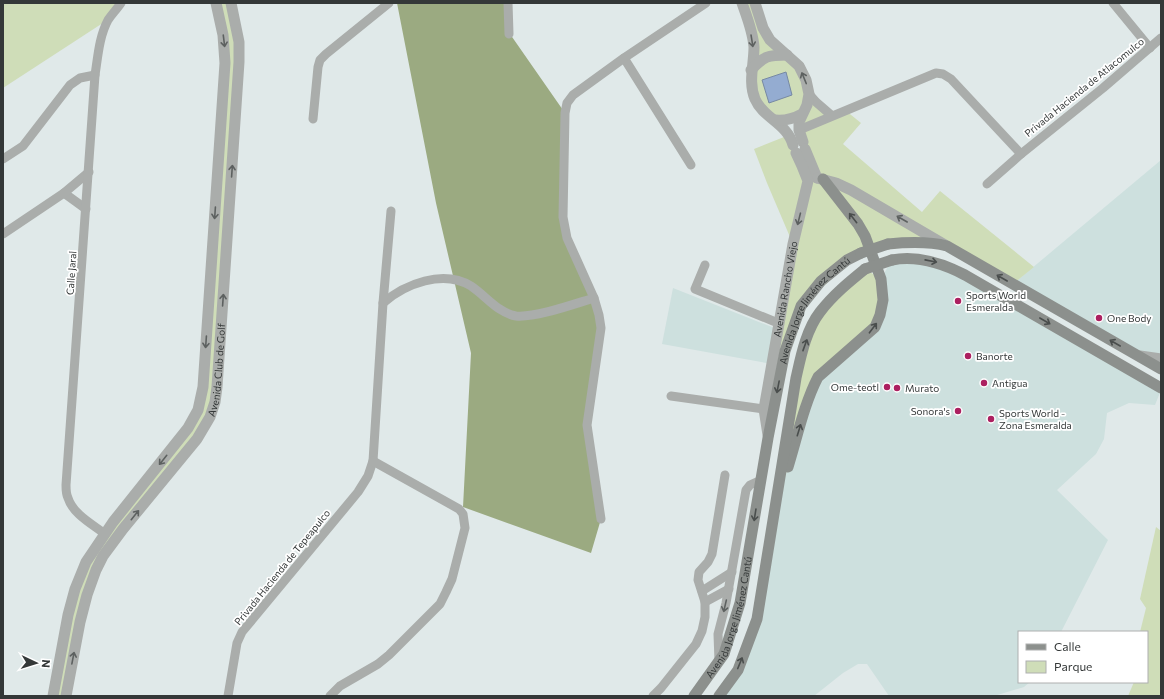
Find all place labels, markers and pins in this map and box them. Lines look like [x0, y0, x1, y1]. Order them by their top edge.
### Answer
place label: Sports World Esmeralda [966, 289, 1026, 313]
marker: Sports World Esmeralda [953, 296, 963, 306]
place label: One Body [1107, 312, 1151, 324]
marker: One Body [1094, 313, 1104, 323]
place label: Banorte [976, 350, 1013, 362]
marker: Banorte [963, 351, 973, 361]
place label: Antigua [992, 377, 1028, 389]
marker: Antigua [979, 378, 989, 388]
place label: Ome-teotl [831, 381, 879, 393]
marker: Ome-teotl [882, 382, 892, 392]
place label: Murato [905, 382, 939, 394]
marker: Murato [892, 383, 902, 393]
place label: Sonora's [911, 405, 950, 417]
marker: Sonora's [953, 406, 963, 416]
place label: Sports World - Zona Esmeralda [999, 407, 1072, 431]
marker: Sports World - Zona Esmeralda [986, 414, 996, 424]

